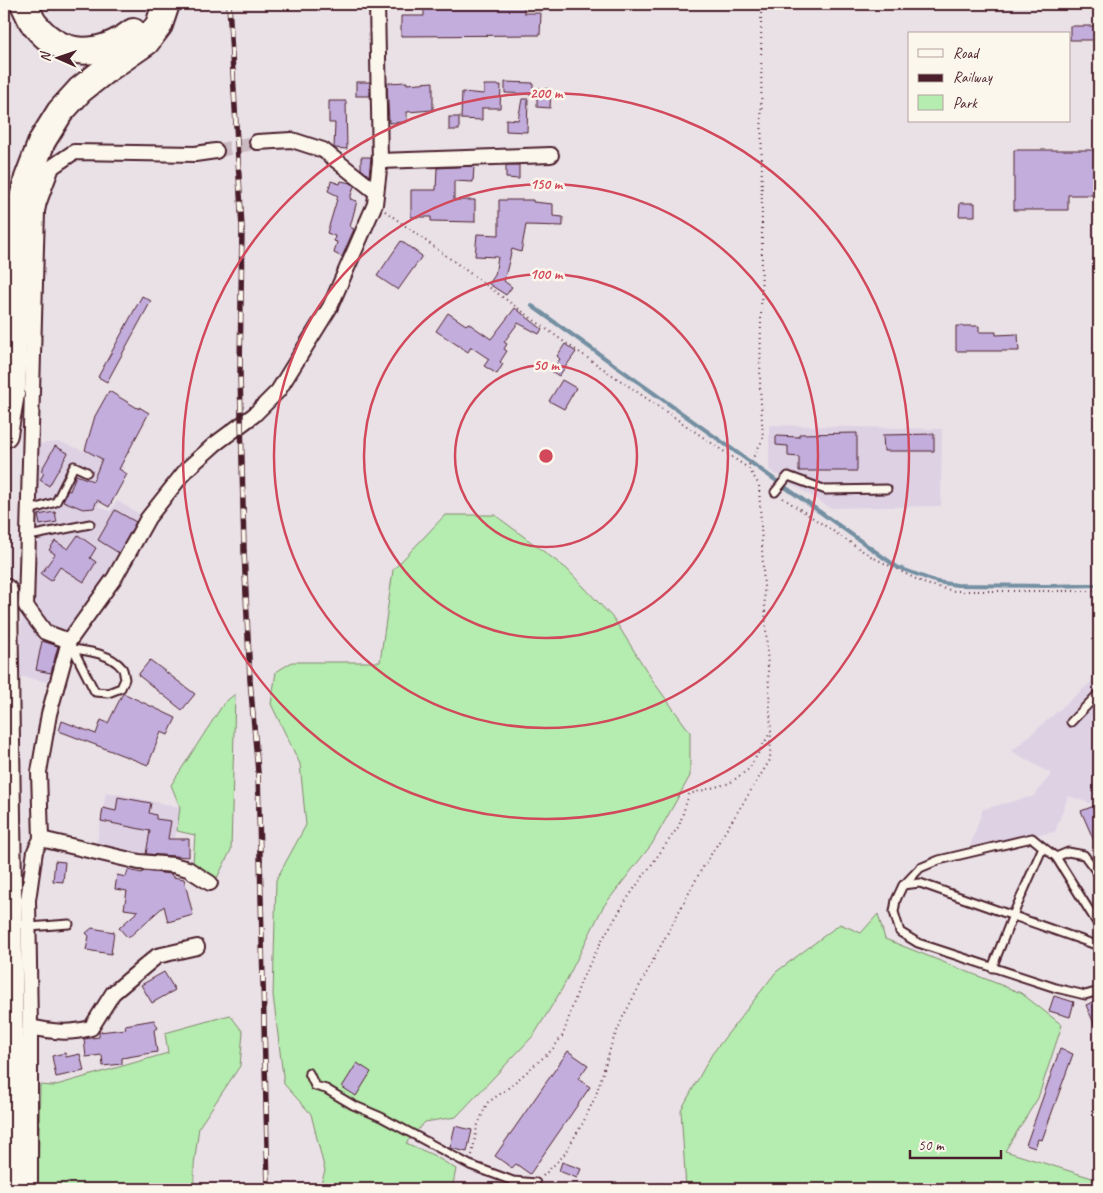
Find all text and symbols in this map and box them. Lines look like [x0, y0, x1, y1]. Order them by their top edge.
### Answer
north arrow [32, 32, 82, 82]
legend [908, 32, 1070, 122]
text: Road [953, 44, 980, 63]
text: N [37, 51, 54, 62]
text: Railway [953, 68, 994, 87]
text: 200 m [530, 84, 564, 103]
text: Park [953, 94, 978, 113]
text: 150 m [530, 175, 564, 194]
text: 100 m [530, 265, 564, 284]
text: 50 m [533, 356, 560, 375]
centre of rings [537, 447, 555, 465]
scale bar [910, 1128, 1002, 1160]
text: 50 m [918, 1136, 945, 1155]

